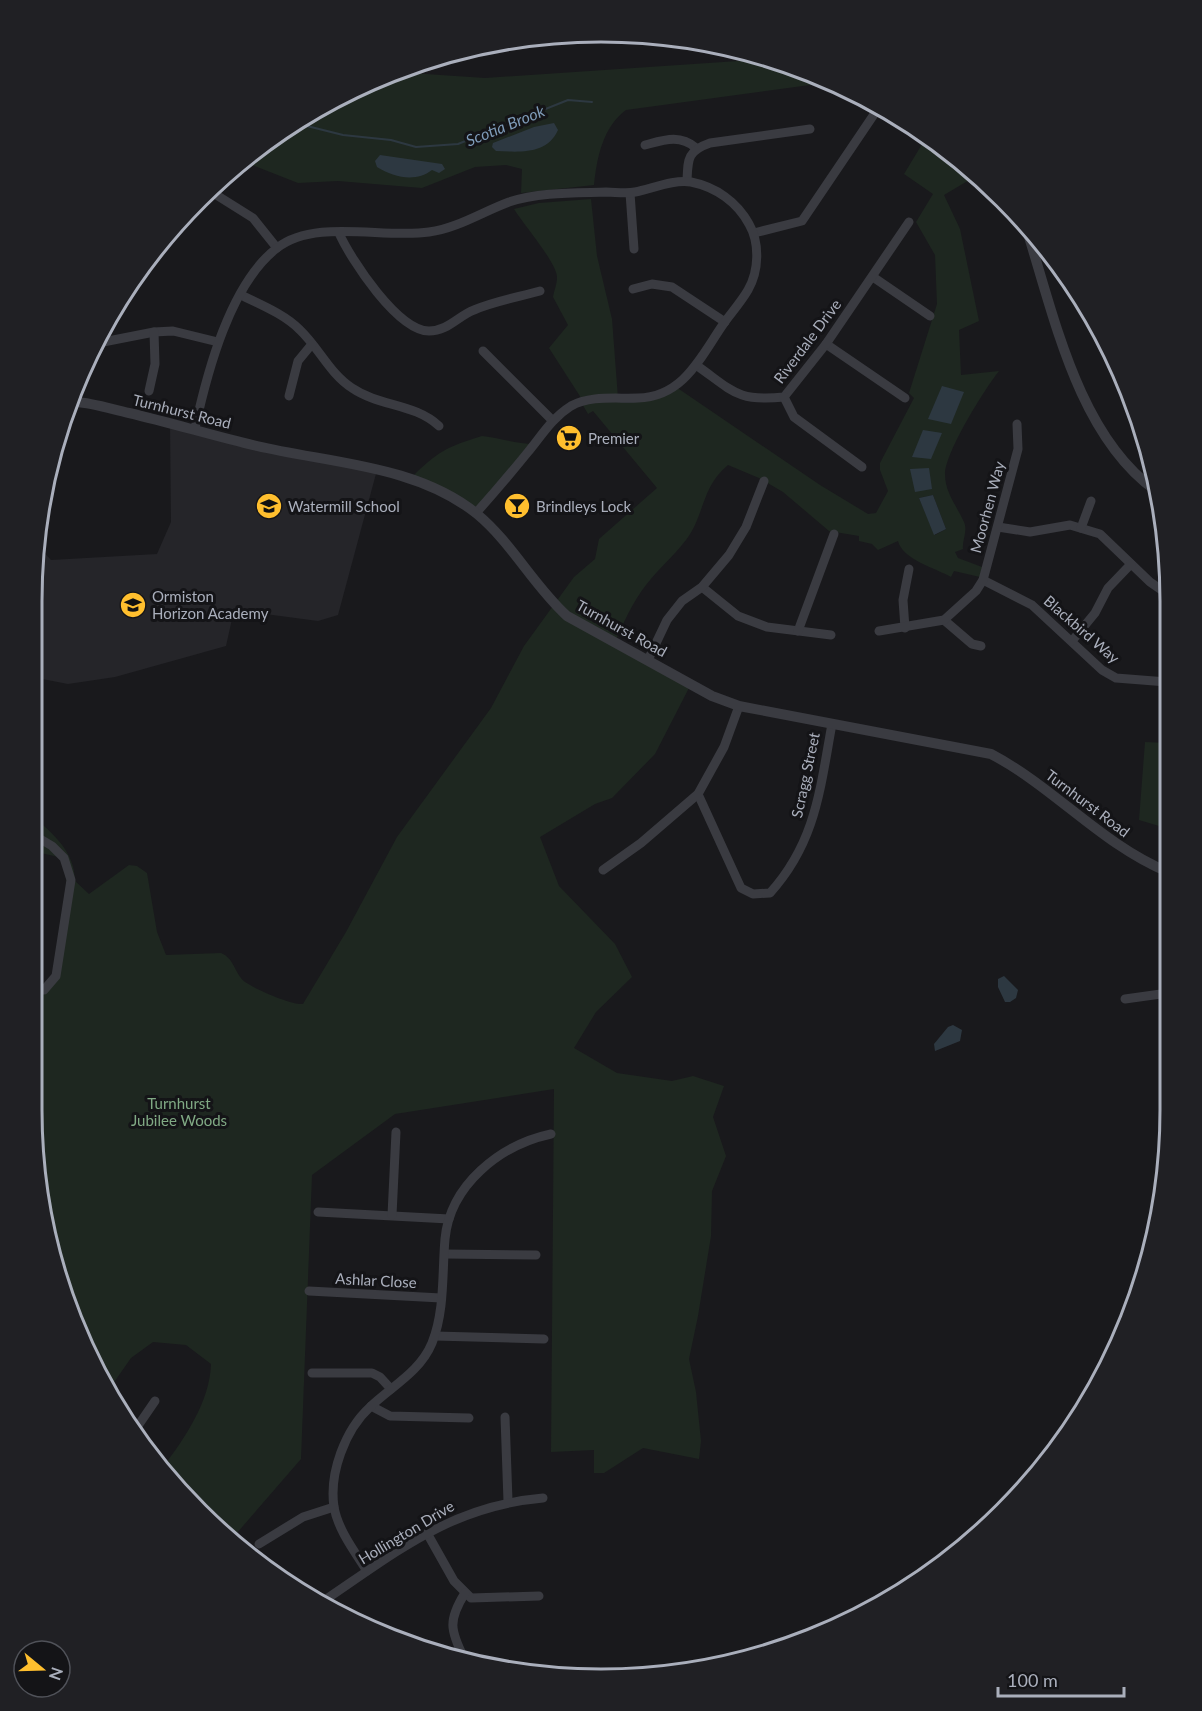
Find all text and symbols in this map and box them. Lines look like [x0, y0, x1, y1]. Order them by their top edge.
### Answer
water label: Scotia Brook [463, 100, 548, 149]
street label: Riverdale Drive [770, 295, 844, 387]
street label: Turnhurst Road [131, 390, 233, 432]
supermarket icon: Premier [554, 423, 584, 453]
place label: Premier [588, 429, 640, 447]
street label: Moorhen Way [966, 459, 1008, 555]
school or university icon: Watermill School [254, 491, 284, 521]
bar icon: Brindleys Lock [502, 491, 532, 521]
place label: Watermill School [288, 497, 400, 515]
place label: Brindleys Lock [536, 497, 631, 515]
place label: Ormiston Horizon Academy [152, 587, 269, 622]
school or university icon: Ormiston Horizon Academy [118, 590, 148, 620]
street label: Blackbird Way [1041, 591, 1124, 667]
street label: Turnhurst Road [574, 596, 670, 660]
street label: Scragg Street [787, 730, 823, 819]
street label: Turnhurst Road [1042, 766, 1134, 840]
park label: Turnhurst Jubilee Woods [131, 1094, 227, 1129]
street label: Ashlar Close [335, 1269, 417, 1291]
street label: Hollington Drive [355, 1496, 457, 1568]
north arrow [12, 1639, 72, 1699]
scale bar [998, 1660, 1124, 1698]
text: N [46, 1665, 68, 1683]
text: 100 m [1007, 1669, 1058, 1691]

